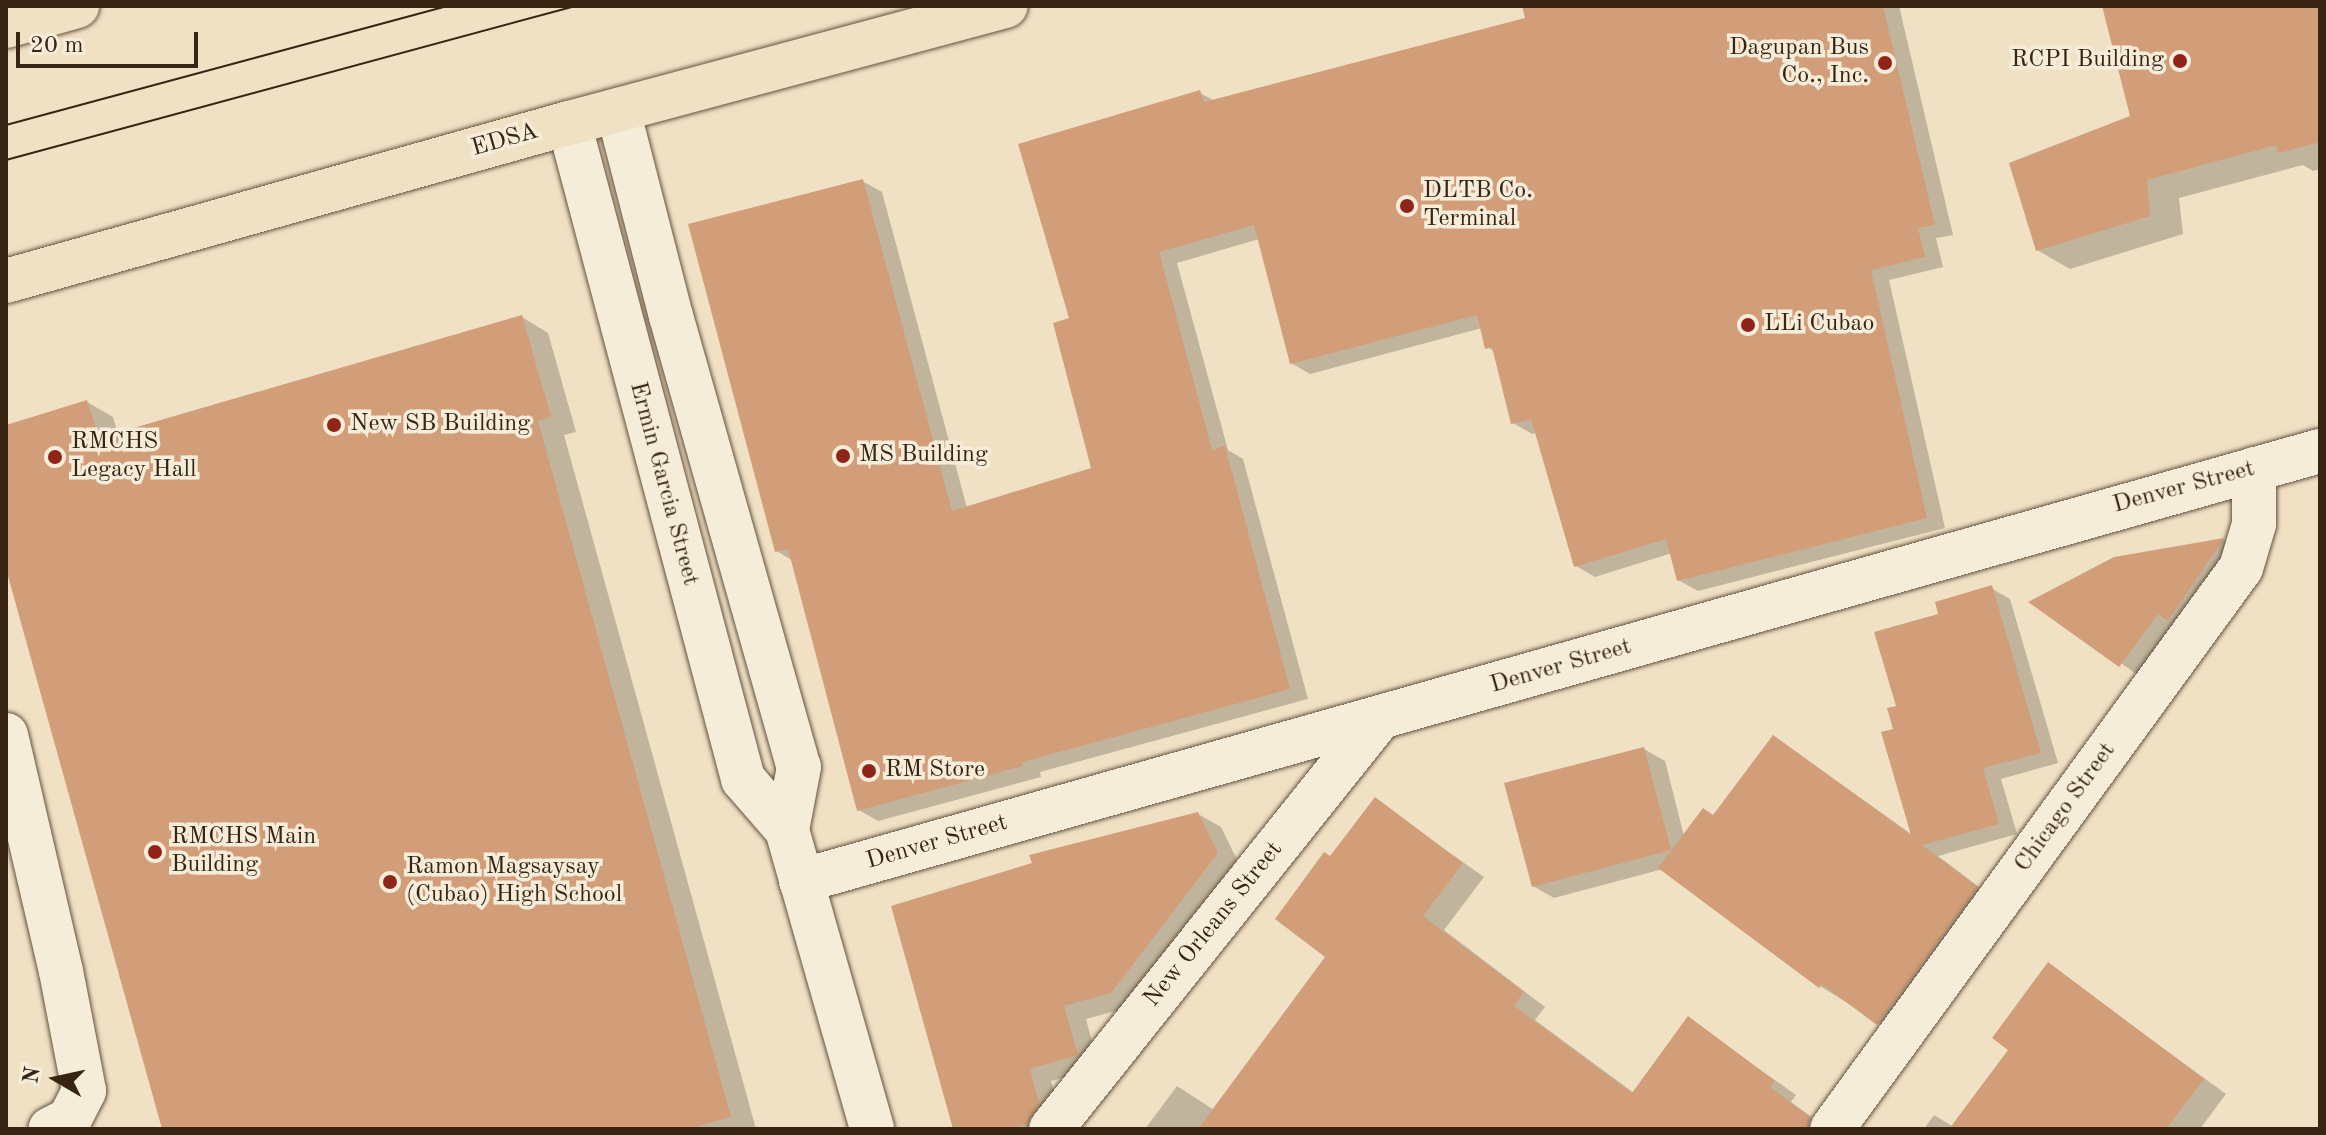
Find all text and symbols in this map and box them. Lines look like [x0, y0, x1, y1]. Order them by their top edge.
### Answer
scale bar [20, 16, 202, 66]
text: 20 m [30, 34, 84, 58]
place label: Dagupan Bus Co., Inc. [1729, 35, 1869, 91]
place label: RCPI Building [2011, 47, 2164, 75]
marker: RCPI Building [2171, 52, 2189, 70]
marker: Dagupan Bus Co., Inc. [1876, 54, 1894, 72]
street label: EDSA [468, 118, 542, 164]
place label: DLTB Co. Terminal [1423, 178, 1533, 234]
marker: DLTB Co. Terminal [1398, 197, 1416, 215]
place label: LLi Cubao [1764, 311, 1874, 339]
marker: LLi Cubao [1739, 316, 1757, 334]
street label: Ermin Garcia Street [622, 379, 704, 589]
place label: New SB Building [350, 411, 530, 439]
marker: New SB Building [325, 416, 343, 434]
place label: RMCHS Legacy Hall [71, 429, 197, 485]
place label: MS Building [859, 442, 988, 470]
marker: MS Building [834, 447, 852, 465]
marker: RMCHS Legacy Hall [46, 448, 64, 466]
street label: Denver Street [2110, 455, 2258, 521]
street label: Denver Street [1487, 633, 1635, 701]
street label: Chicago Street [2009, 738, 2123, 878]
place label: RM Store [885, 757, 985, 785]
marker: RM Store [860, 762, 878, 780]
street label: Denver Street [863, 809, 1011, 877]
place label: RMCHS Main Building [171, 824, 316, 880]
street label: New Orleans Street [1138, 836, 1290, 1014]
marker: RMCHS Main Building [146, 843, 164, 861]
place label: Ramon Magsaysay (Cubao) High School [406, 854, 622, 910]
marker: Ramon Magsaysay (Cubao) High School [381, 873, 399, 891]
north arrow [16, 1039, 96, 1119]
text: N [20, 1065, 44, 1085]

